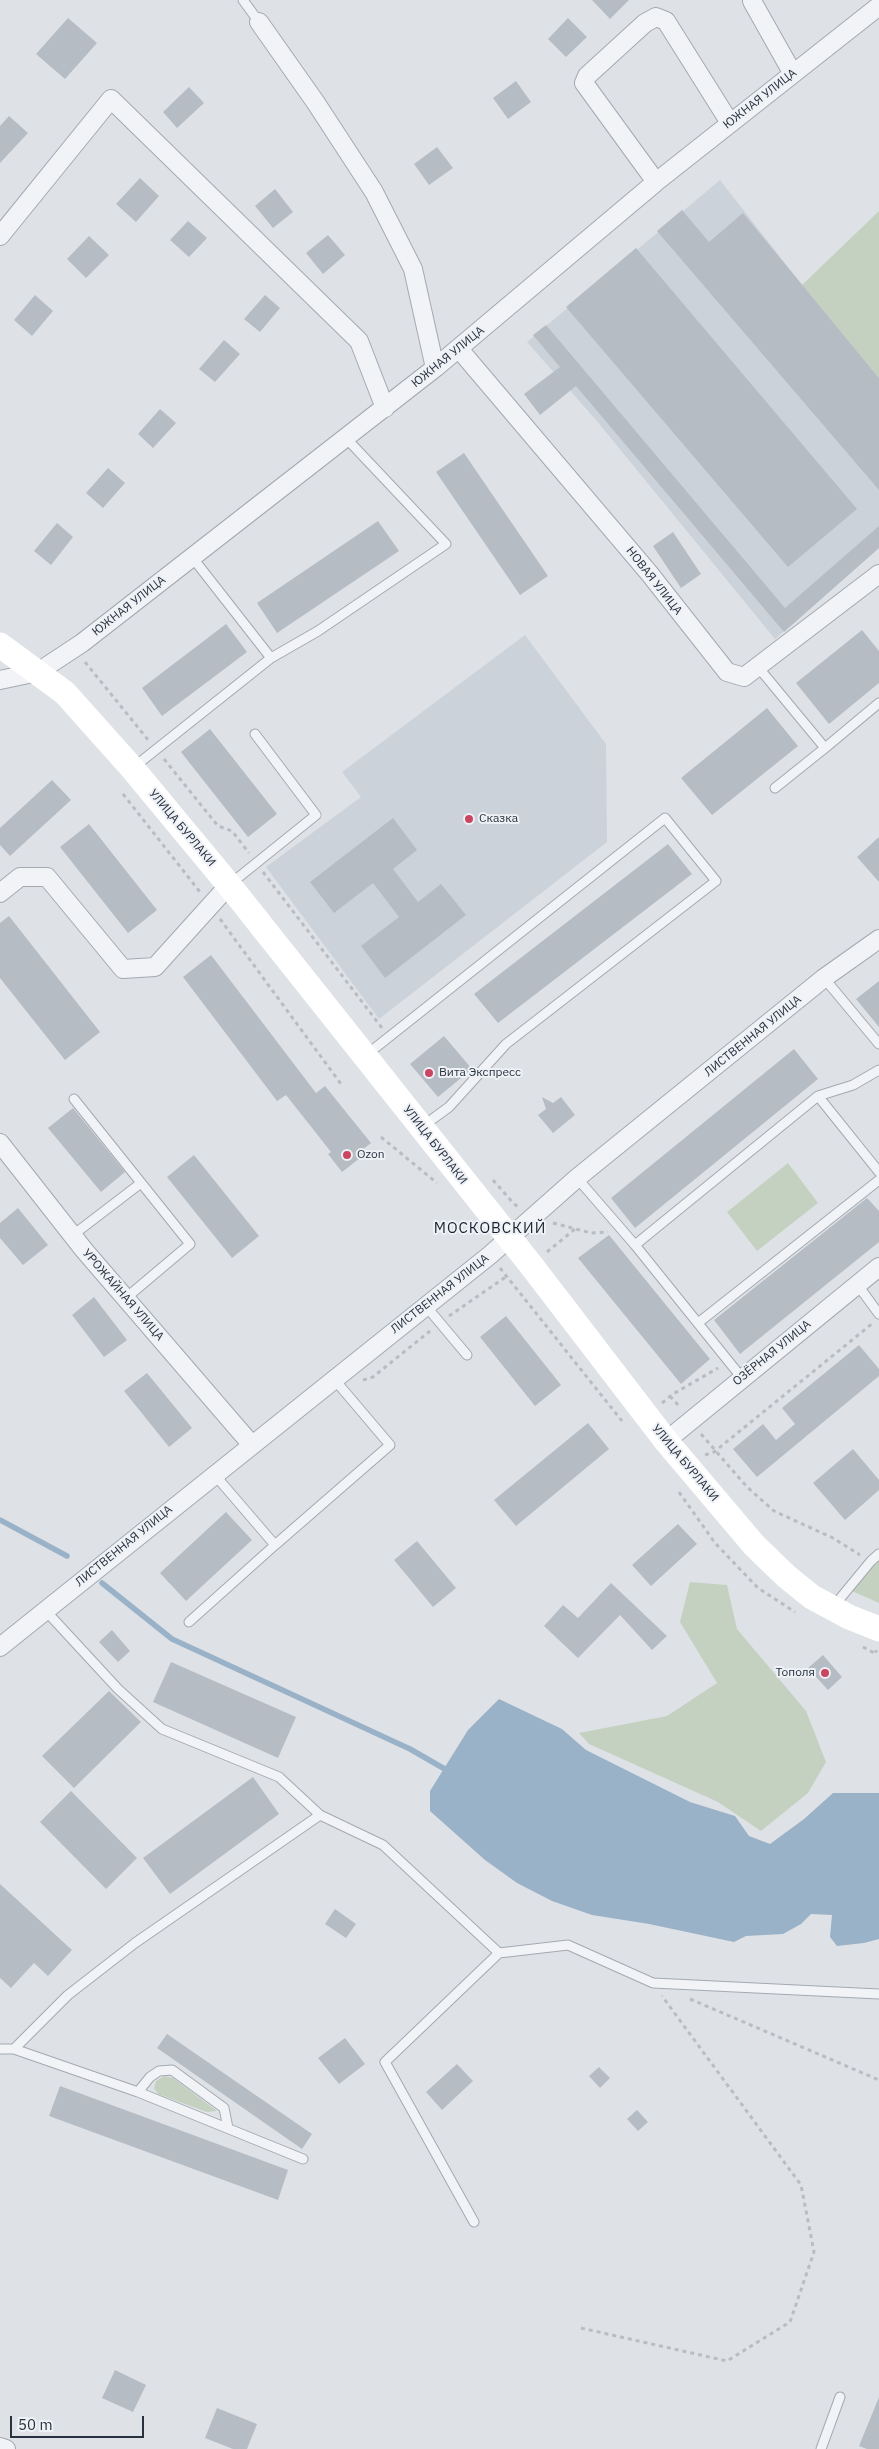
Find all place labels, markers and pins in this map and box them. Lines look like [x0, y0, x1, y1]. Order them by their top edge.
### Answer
place label: Сказка [479, 812, 518, 826]
marker: Сказка [463, 813, 475, 825]
place label: Вита Экспресс [439, 1066, 521, 1080]
marker: Вита Экспресс [423, 1067, 435, 1079]
place label: Ozon [357, 1148, 384, 1162]
marker: Ozon [341, 1149, 353, 1161]
place label: Тополя [775, 1666, 815, 1680]
marker: Тополя [819, 1667, 831, 1679]

